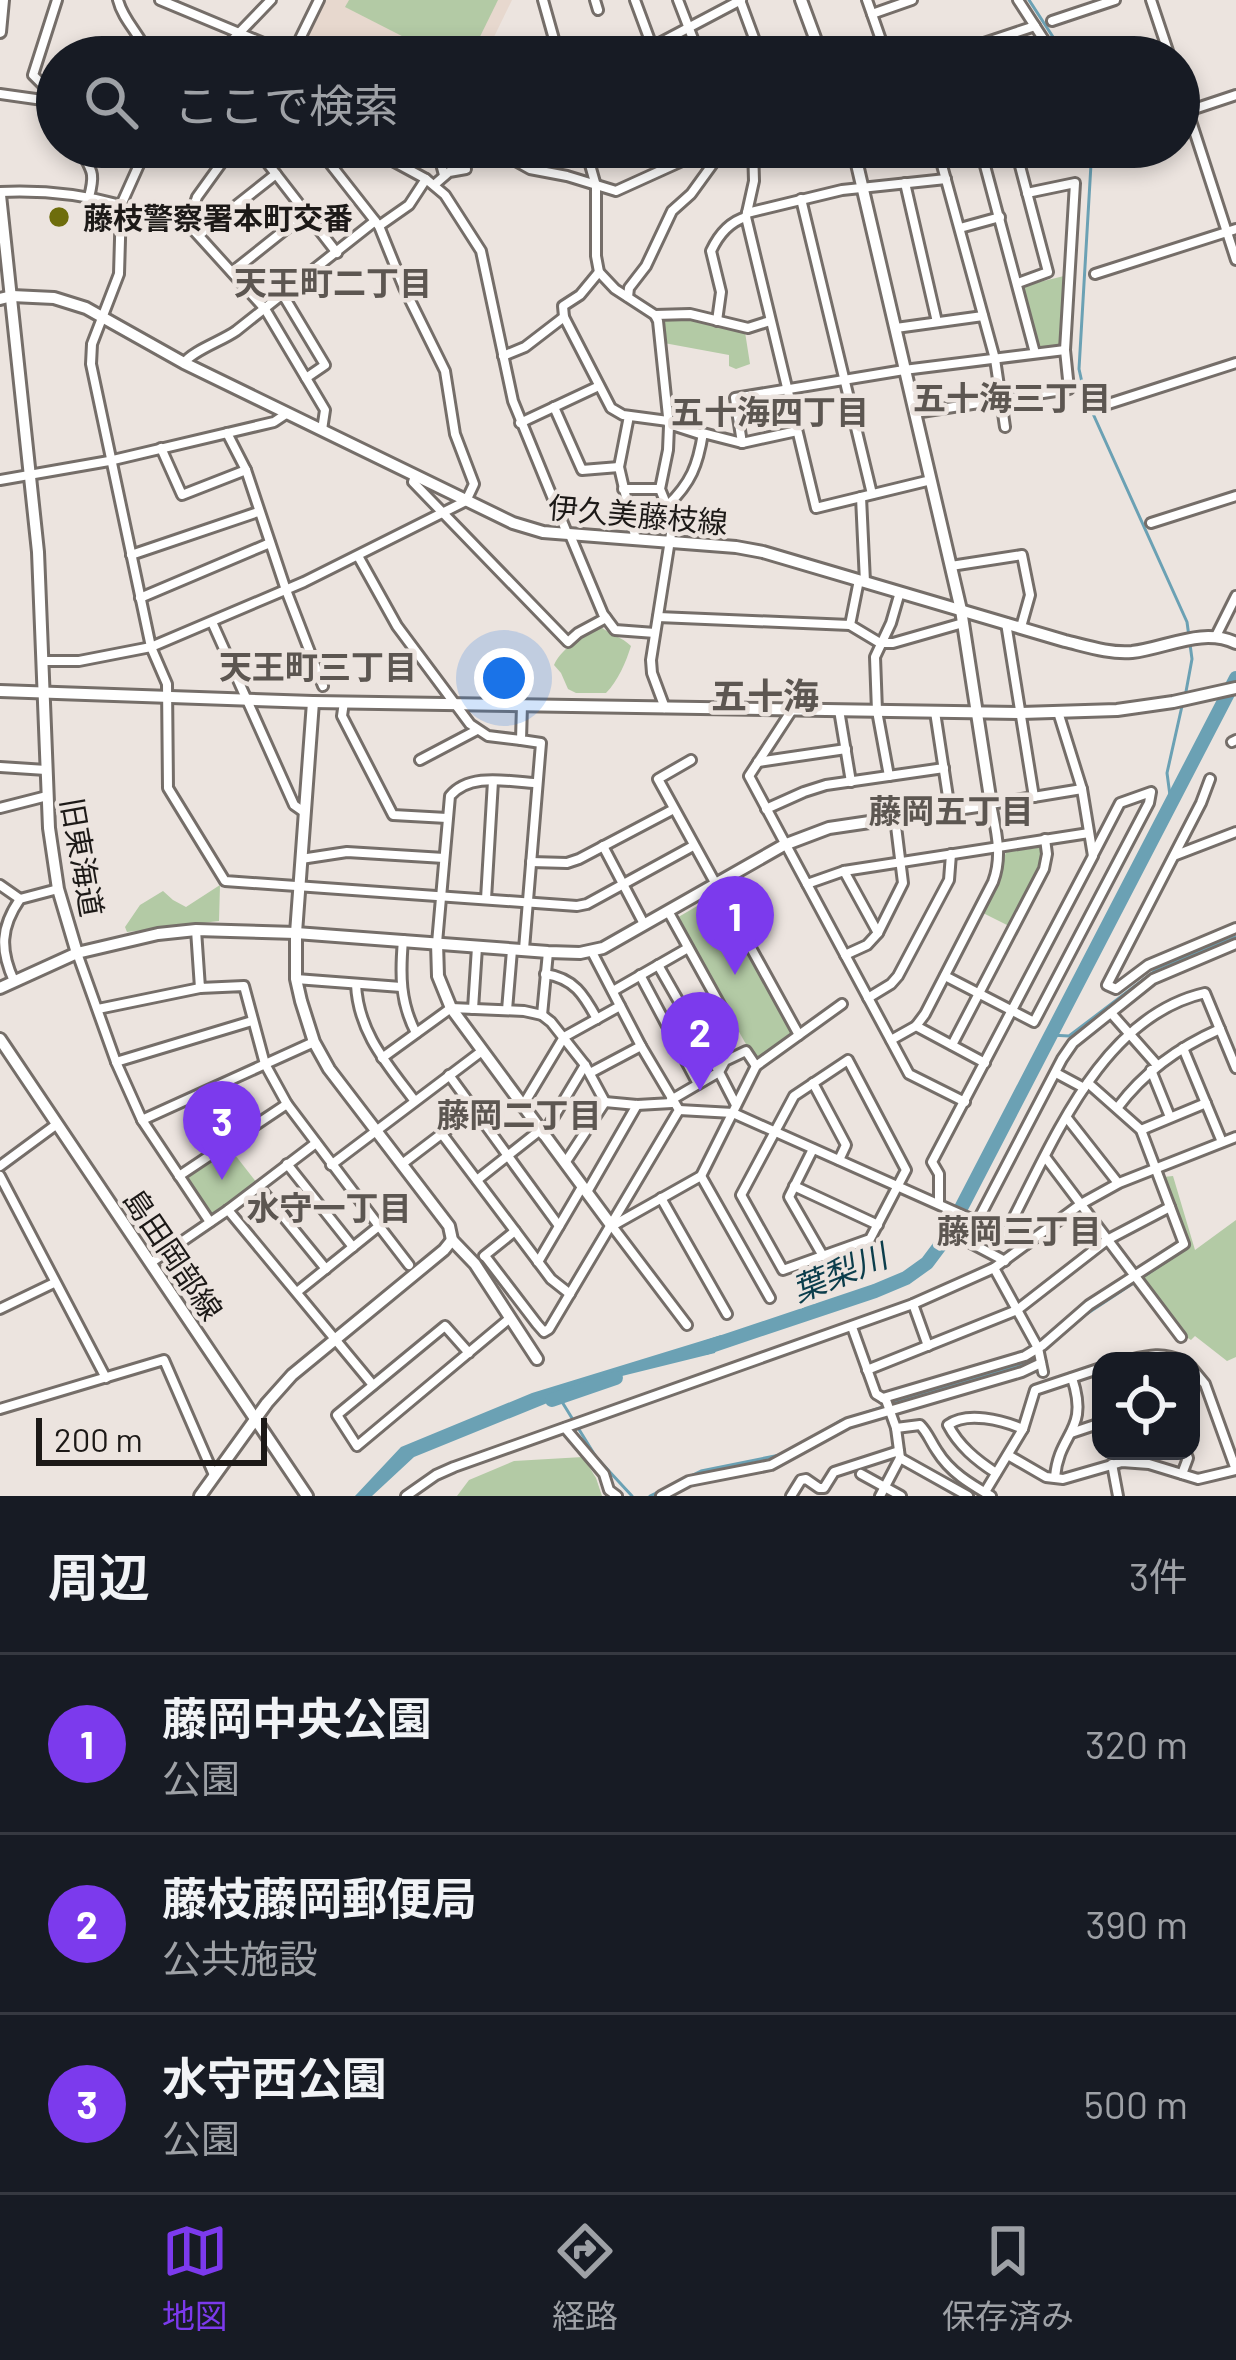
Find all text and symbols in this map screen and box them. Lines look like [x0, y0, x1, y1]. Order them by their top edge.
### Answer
search box [36, 36, 1200, 168]
icon: search [78, 69, 144, 135]
text: ここで検索 [174, 77, 399, 131]
place label: 藤枝警察署本町交番 [83, 199, 353, 235]
marker: 藤枝警察署本町交番 [46, 204, 72, 230]
district label: 天王町二丁目 [234, 262, 432, 302]
district label: 五十海三丁目 [913, 377, 1111, 417]
district label: 五十海四丁目 [671, 391, 869, 431]
street label: 伊久美藤枝線 [547, 488, 729, 540]
district label: 天王町三丁目 [219, 646, 417, 686]
your location [474, 648, 534, 708]
district label: 五十海 [711, 673, 819, 716]
district label: 藤岡五丁目 [869, 790, 1034, 830]
street label: 旧東海道 [55, 795, 111, 919]
pin: 1 [696, 876, 774, 975]
pin: 2 [661, 992, 739, 1091]
pin: 3 [183, 1081, 261, 1180]
district label: 藤岡二丁目 [437, 1094, 602, 1134]
street label: 島田岡部線 [117, 1182, 231, 1326]
district label: 水守一丁目 [247, 1187, 412, 1227]
district label: 藤岡三丁目 [937, 1210, 1102, 1250]
water label: 葉梨川 [786, 1234, 895, 1309]
map controls [1092, 1352, 1200, 1460]
button: locate [1092, 1352, 1200, 1460]
scale bar [36, 1412, 267, 1465]
text: 200 m [54, 1419, 143, 1459]
text: 周辺 [48, 1545, 150, 1606]
text: 3件 [1129, 1552, 1188, 1599]
text: 藤岡中央公園 [162, 1690, 432, 1744]
text: 1 [80, 1720, 94, 1767]
text: 320 m [1085, 1720, 1188, 1767]
text: 公園 [162, 1754, 240, 1801]
text: 藤枝藤岡郵便局 [162, 1870, 477, 1924]
text: 2 [76, 1900, 98, 1947]
text: 390 m [1086, 1900, 1188, 1947]
text: 公共施設 [162, 1934, 318, 1981]
text: 水守西公園 [162, 2050, 387, 2104]
text: 3 [76, 2080, 98, 2127]
text: 500 m [1084, 2080, 1188, 2127]
text: 公園 [162, 2114, 240, 2161]
tab: 地図 [162, 2218, 228, 2338]
tab: 経路 [552, 2218, 618, 2338]
tab: 保存済み [942, 2218, 1074, 2338]

